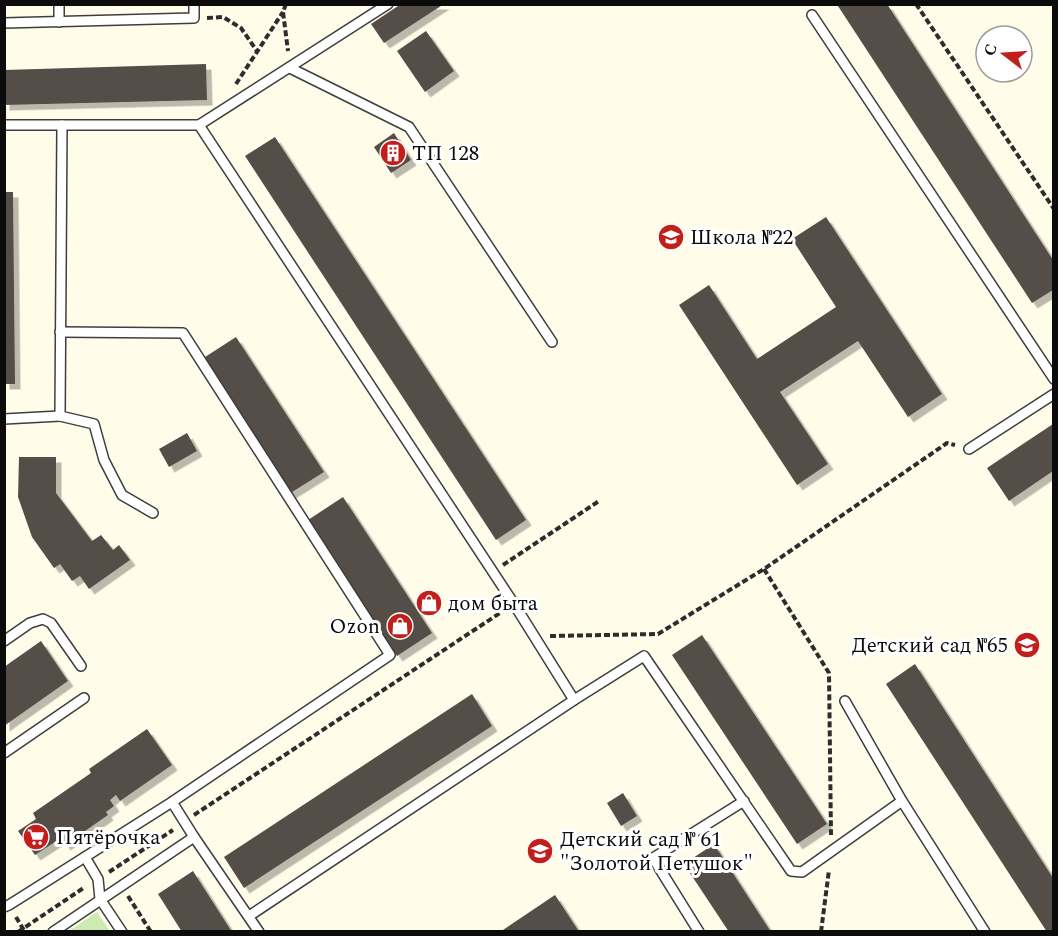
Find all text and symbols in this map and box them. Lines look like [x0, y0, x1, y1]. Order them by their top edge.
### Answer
north arrow [974, 24, 1034, 84]
text: С [977, 41, 1004, 59]
building icon: ТП 128 [378, 138, 408, 168]
place label: ТП 128 [412, 138, 479, 170]
school or university icon: Школа №22 [656, 222, 686, 252]
place label: Школа №22 [690, 222, 793, 254]
shop icon: дом быта [414, 588, 444, 618]
place label: дом быта [448, 588, 539, 620]
place label: Ozon [330, 611, 380, 643]
shop icon: Ozon [385, 611, 415, 641]
place label: Детский сад №65 [852, 630, 1008, 662]
school or university icon: Детский сад №65 [1012, 630, 1042, 660]
supermarket icon: Пятёрочка [21, 822, 51, 852]
place label: Пятёрочка [56, 822, 161, 854]
place label: Детский сад № 61 "Золотой Петушок" [560, 824, 753, 880]
school or university icon: Детский сад № 61 "Золотой Петушок" [525, 836, 555, 866]

